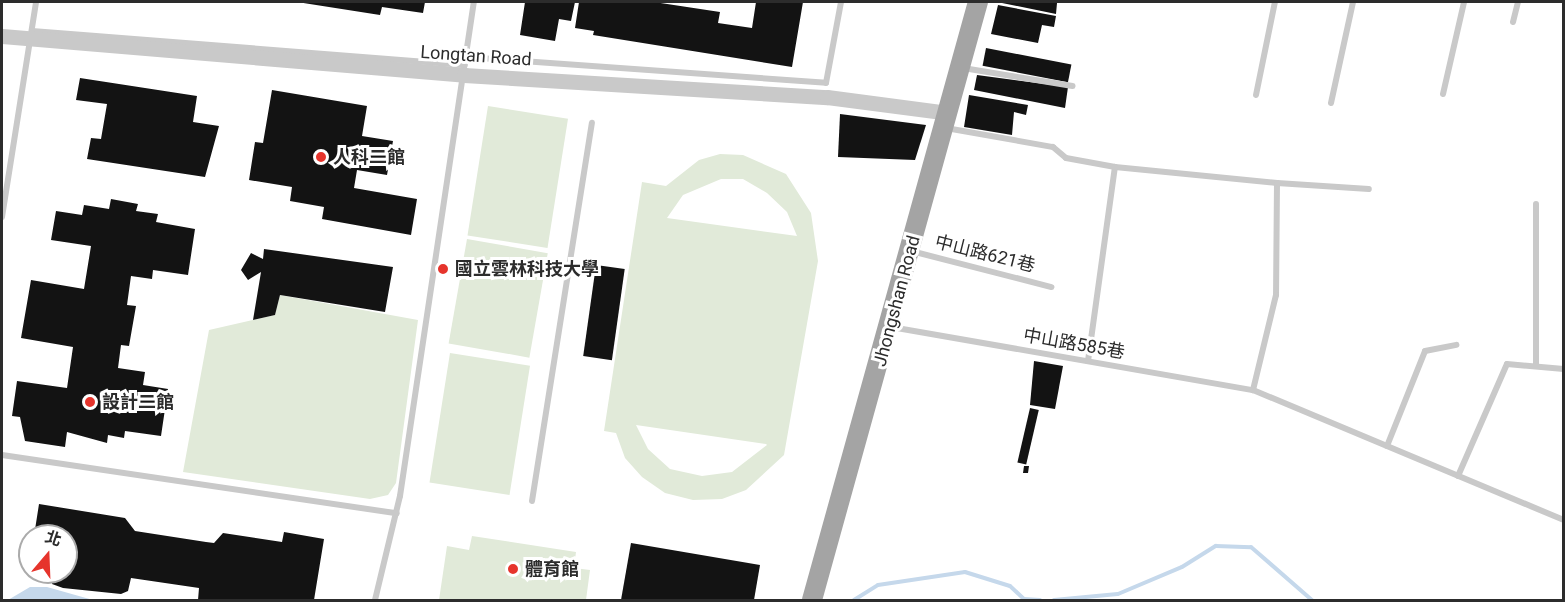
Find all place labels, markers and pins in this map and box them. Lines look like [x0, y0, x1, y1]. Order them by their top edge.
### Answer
place label: 人科二館 [333, 146, 405, 168]
marker: 人科二館 [314, 150, 328, 164]
place label: 國立雲林科技大學 [455, 258, 599, 280]
marker: 國立雲林科技大學 [436, 262, 450, 276]
place label: 設計二館 [102, 391, 174, 413]
marker: 設計二館 [83, 395, 97, 409]
place label: 體育館 [525, 558, 579, 580]
marker: 體育館 [506, 562, 520, 576]

